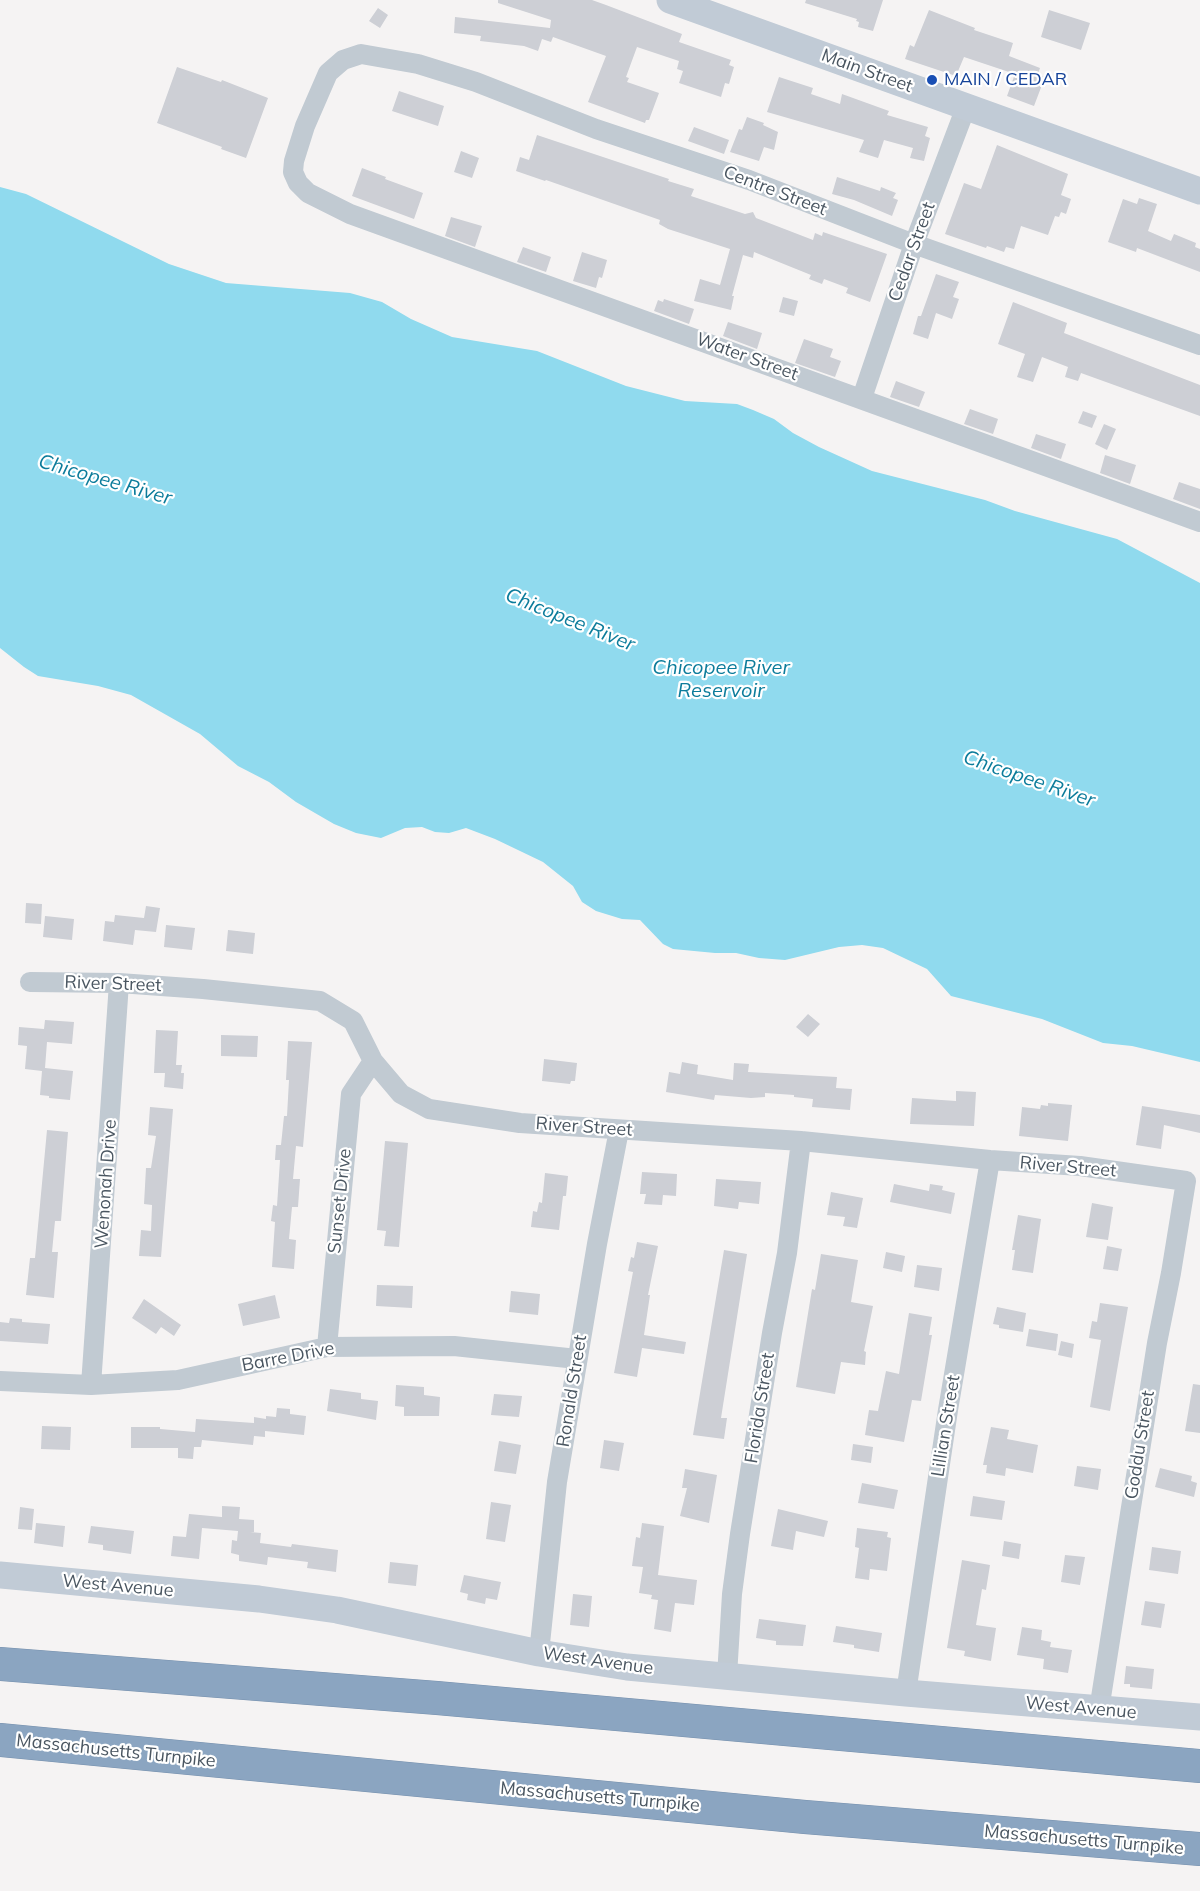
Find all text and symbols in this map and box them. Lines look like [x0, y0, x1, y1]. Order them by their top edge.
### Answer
street label: Main Street [818, 45, 916, 97]
place label: MAIN / CEDAR [944, 69, 1067, 91]
marker: MAIN / CEDAR [925, 73, 939, 87]
street label: Centre Street [720, 161, 830, 221]
street label: Cedar Street [884, 199, 940, 305]
street label: Water Street [693, 329, 801, 385]
water label: Chicopee River [36, 450, 174, 510]
water label: Chicopee River [502, 583, 638, 657]
water label: Chicopee River Reservoir [652, 656, 790, 703]
water label: Chicopee River [960, 745, 1098, 813]
street label: River Street [64, 972, 162, 996]
street label: River Street [535, 1113, 633, 1141]
street label: Wenonah Drive [91, 1119, 121, 1249]
street label: Sunset Drive [324, 1147, 356, 1255]
street label: River Street [1019, 1152, 1117, 1182]
street label: Ronald Street [552, 1333, 592, 1449]
street label: Barre Drive [240, 1337, 336, 1377]
street label: Florida Street [741, 1351, 779, 1465]
street label: Lillian Street [927, 1374, 965, 1478]
street label: Goddu Street [1121, 1389, 1159, 1501]
street label: West Avenue [62, 1570, 174, 1602]
street label: West Avenue [541, 1643, 655, 1679]
street label: West Avenue [1025, 1692, 1137, 1724]
street label: Massachusetts Turnpike [15, 1730, 217, 1772]
street label: Massachusetts Turnpike [499, 1778, 701, 1816]
street label: Massachusetts Turnpike [983, 1821, 1185, 1859]

